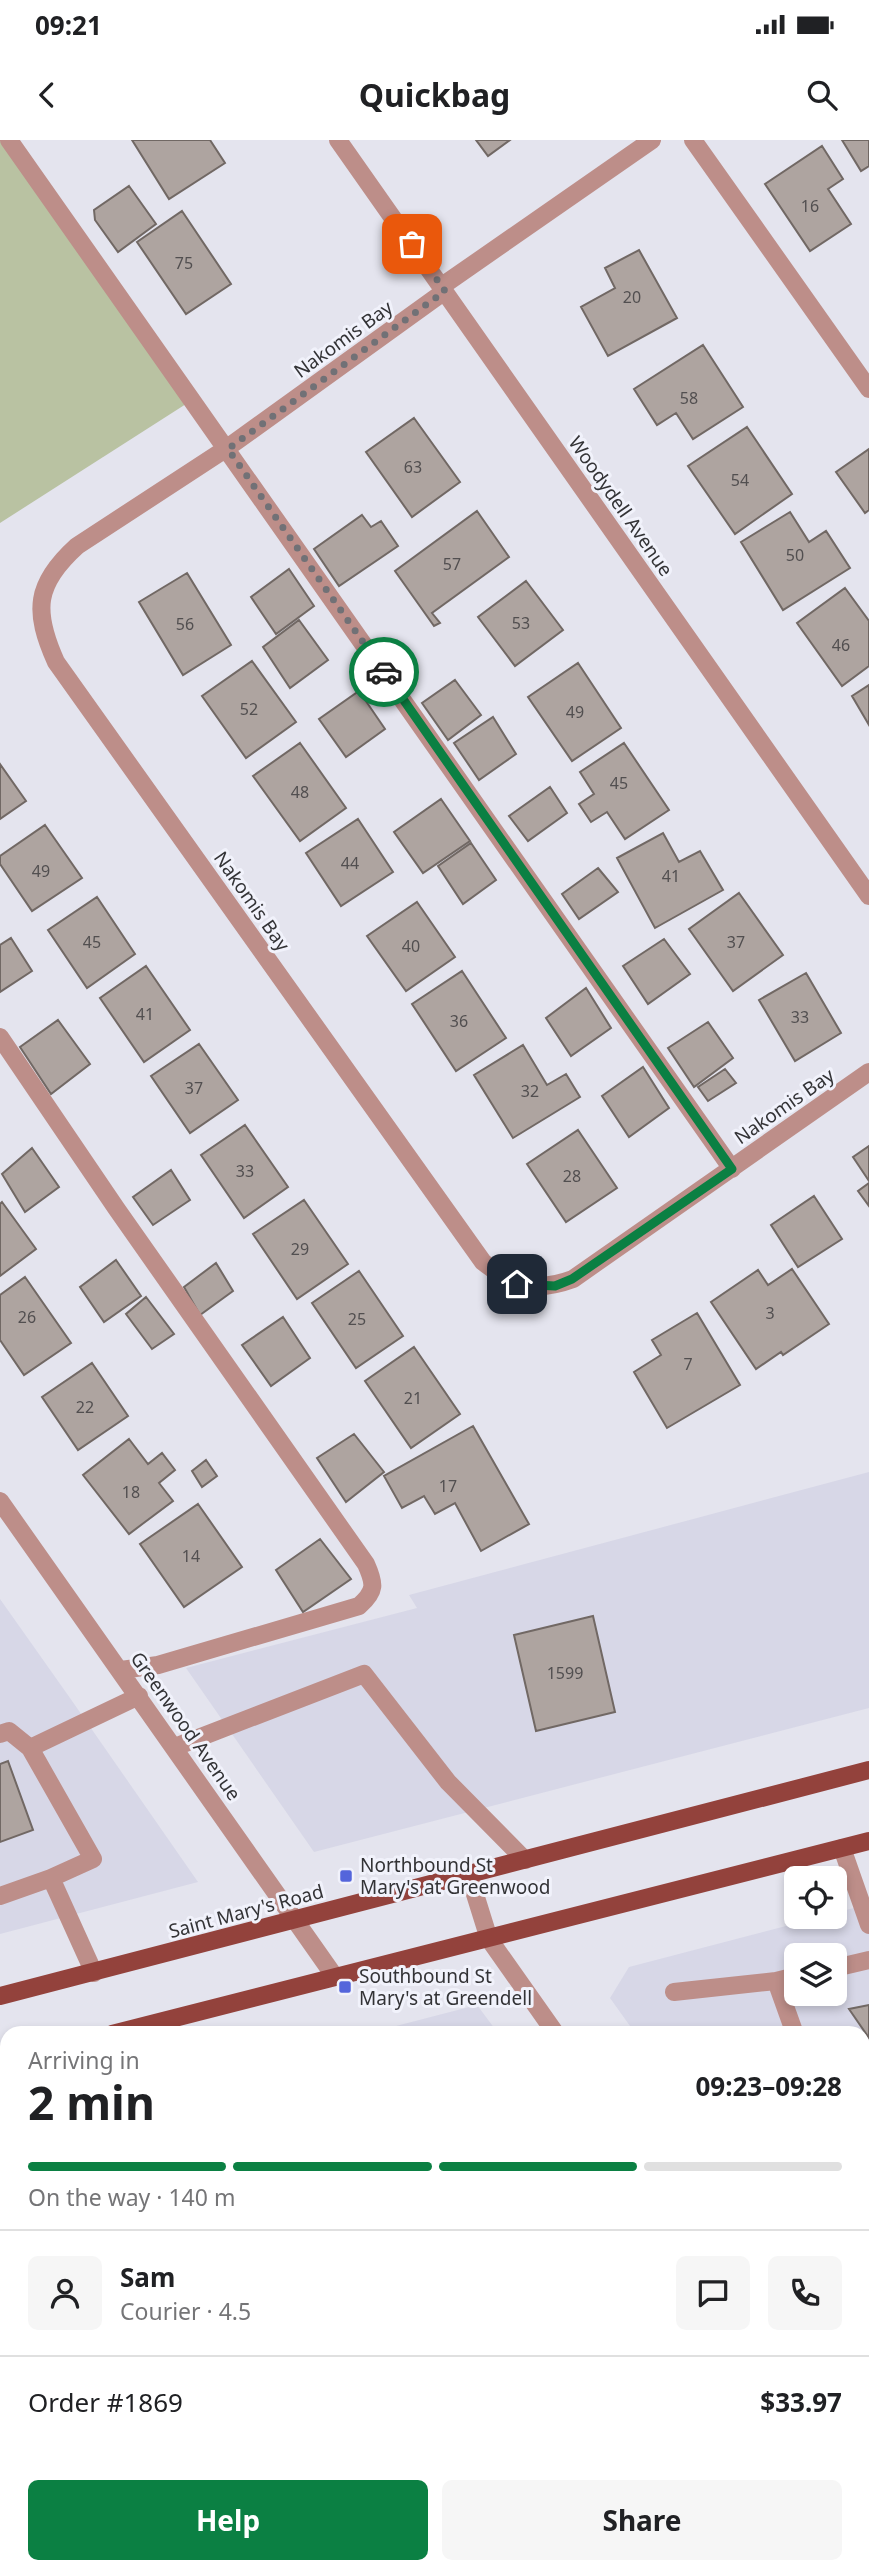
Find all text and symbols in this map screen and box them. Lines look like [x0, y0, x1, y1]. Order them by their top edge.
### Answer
text: 09:21 [35, 7, 102, 43]
text: Quickbag [359, 73, 510, 116]
icon: back [28, 76, 66, 114]
icon: search [803, 76, 841, 114]
house number: 16 [801, 195, 819, 217]
pin [382, 214, 442, 274]
icon: bag [393, 225, 431, 263]
house number: 75 [175, 252, 193, 274]
house number: 20 [623, 286, 641, 308]
street label: Nakomis Bay [288, 294, 398, 384]
house number: 58 [680, 387, 698, 409]
street label: Woodydell Avenue [563, 431, 679, 581]
house number: 63 [404, 456, 422, 478]
house number: 54 [731, 469, 749, 491]
house number: 50 [786, 544, 804, 566]
house number: 57 [443, 553, 461, 575]
house number: 53 [512, 612, 530, 634]
house number: 56 [176, 613, 194, 635]
house number: 46 [832, 634, 850, 656]
courier [349, 637, 419, 707]
icon: car [365, 653, 403, 691]
house number: 52 [240, 698, 258, 720]
house number: 49 [566, 701, 584, 723]
house number: 45 [610, 772, 628, 794]
house number: 48 [291, 781, 309, 803]
street label: Nakomis Bay [208, 846, 296, 956]
house number: 44 [341, 852, 359, 874]
house number: 49 [32, 860, 50, 882]
house number: 41 [662, 865, 680, 887]
house number: 45 [83, 931, 101, 953]
house number: 37 [727, 931, 745, 953]
house number: 40 [402, 935, 420, 957]
house number: 41 [136, 1003, 154, 1025]
house number: 33 [791, 1006, 809, 1028]
house number: 36 [450, 1010, 468, 1032]
street label: Nakomis Bay [729, 1062, 839, 1150]
house number: 37 [185, 1077, 203, 1099]
house number: 32 [521, 1080, 539, 1102]
house number: 33 [236, 1160, 254, 1182]
house number: 28 [563, 1165, 581, 1187]
house number: 29 [291, 1238, 309, 1260]
pin [487, 1254, 547, 1314]
icon: home [498, 1265, 536, 1303]
house number: 3 [765, 1302, 775, 1324]
house number: 26 [18, 1306, 36, 1328]
house number: 25 [348, 1308, 366, 1330]
house number: 7 [683, 1353, 693, 1375]
house number: 21 [404, 1387, 422, 1409]
house number: 22 [76, 1396, 94, 1418]
house number: 17 [439, 1475, 457, 1497]
house number: 18 [122, 1481, 140, 1503]
house number: 14 [182, 1545, 200, 1567]
street label: Greenwood Avenue [125, 1647, 247, 1805]
house number: 1599 [547, 1662, 583, 1684]
place label: Northbound St Mary's at Greenwood [360, 1852, 550, 1900]
map controls [784, 1866, 847, 2006]
button: locate [784, 1866, 847, 1929]
marker: Northbound St Mary's at Greenwood [338, 1868, 354, 1884]
street label: Saint Mary's Road [166, 1878, 326, 1944]
button: layers [784, 1943, 847, 2006]
place label: Southbound St Mary's at Greendell [359, 1963, 532, 2011]
marker: Southbound St Mary's at Greendell [337, 1979, 353, 1995]
text: Arriving in [28, 2044, 140, 2076]
text: 09:23–09:28 [695, 2068, 842, 2104]
text: 2 min [28, 2071, 155, 2133]
text: On the way · 140 m [28, 2181, 235, 2213]
button: person [28, 2256, 102, 2330]
button: chat [676, 2256, 750, 2330]
button: phone [768, 2256, 842, 2330]
text: Sam [120, 2259, 175, 2295]
text: Courier · 4.5 [120, 2295, 251, 2327]
text: Order #1869 [28, 2384, 183, 2420]
text: $33.97 [760, 2384, 842, 2420]
button: Help [28, 2480, 428, 2560]
button: Share [442, 2480, 842, 2560]

